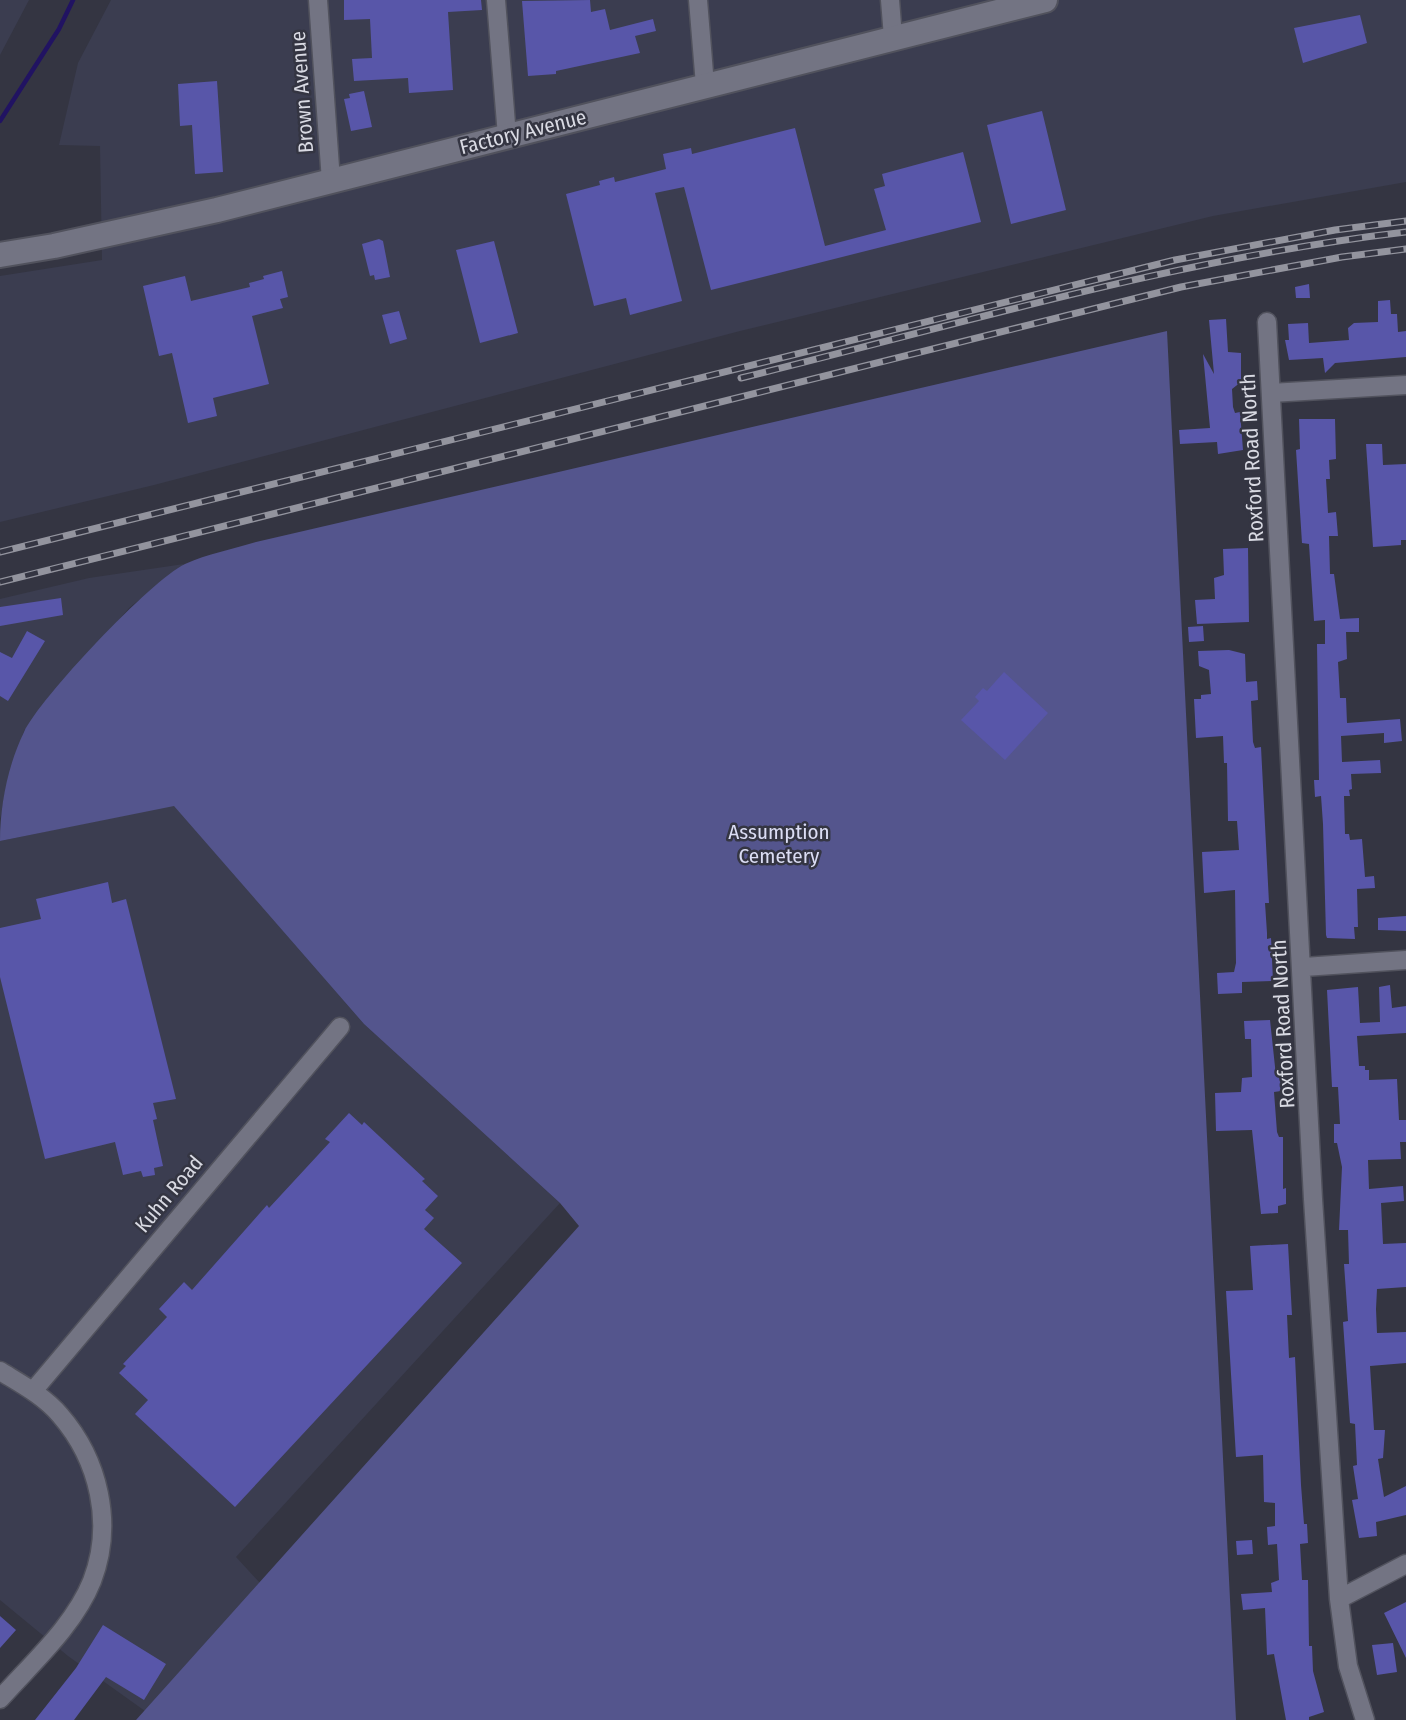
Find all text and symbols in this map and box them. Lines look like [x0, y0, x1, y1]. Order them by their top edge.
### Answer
street label: Brown Avenue [285, 30, 319, 154]
street label: Factory Avenue [457, 104, 589, 160]
street label: Roxford Road North [1235, 373, 1269, 543]
park label: Assumption Cemetery [728, 819, 830, 869]
street label: Roxford Road North [1266, 939, 1300, 1109]
street label: Kuhn Road [129, 1150, 209, 1238]

